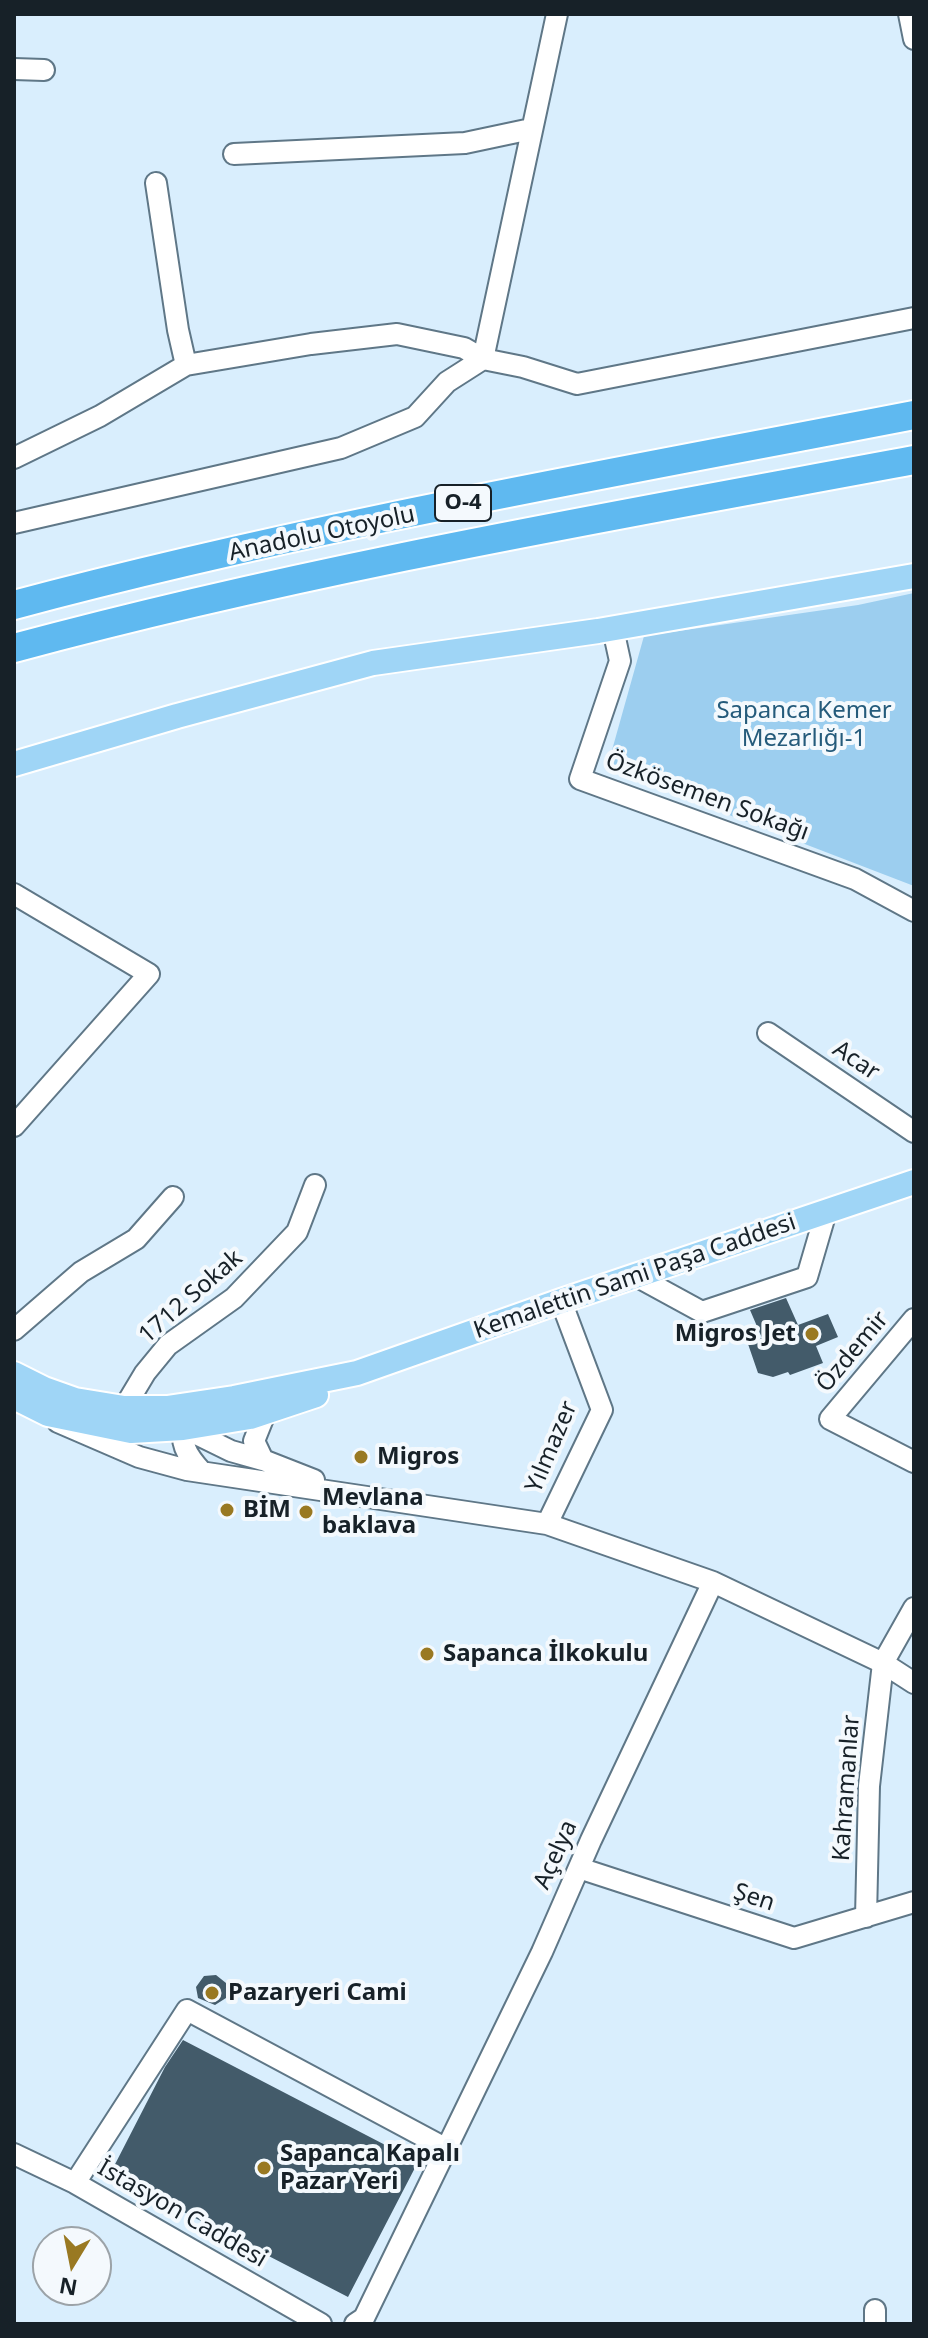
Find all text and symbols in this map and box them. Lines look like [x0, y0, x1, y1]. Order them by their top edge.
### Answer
road number: O-4 [435, 485, 491, 521]
street label: Anadolu Otoyolu [226, 500, 418, 568]
park label: Sapanca Kemer Mezarlığı-1 [716, 697, 892, 753]
street label: Özkösemen Sokağı [601, 747, 813, 847]
street label: Acar [827, 1035, 885, 1087]
street label: Kemalettin Sami Paşa Caddesi [470, 1208, 800, 1346]
street label: 1712 Sokak [133, 1244, 249, 1350]
street label: Özdemir [811, 1306, 895, 1398]
place label: Migros Jet [675, 1320, 796, 1348]
marker: Migros Jet [803, 1325, 821, 1343]
street label: Yılmazer [520, 1397, 584, 1497]
place label: Migros [377, 1443, 459, 1471]
marker: Migros [352, 1448, 370, 1466]
place label: Mevlana baklava [322, 1484, 424, 1540]
place label: BİM [243, 1496, 291, 1524]
marker: BİM [218, 1501, 236, 1519]
marker: Mevlana baklava [297, 1503, 315, 1521]
place label: Sapanca İlkokulu [443, 1640, 648, 1668]
marker: Sapanca İlkokulu [418, 1645, 436, 1663]
street label: Kahramanlar [828, 1714, 866, 1862]
street label: Açelya [528, 1816, 584, 1894]
street label: Şen [730, 1878, 778, 1918]
place label: Pazaryeri Cami [228, 1979, 407, 2007]
marker: Pazaryeri Cami [203, 1984, 221, 2002]
place label: Sapanca Kapalı Pazar Yeri [280, 2140, 460, 2196]
street label: İstasyon Caddesi [92, 2154, 272, 2274]
marker: Sapanca Kapalı Pazar Yeri [255, 2159, 273, 2177]
north arrow [32, 2226, 112, 2306]
text: N [57, 2271, 80, 2304]

